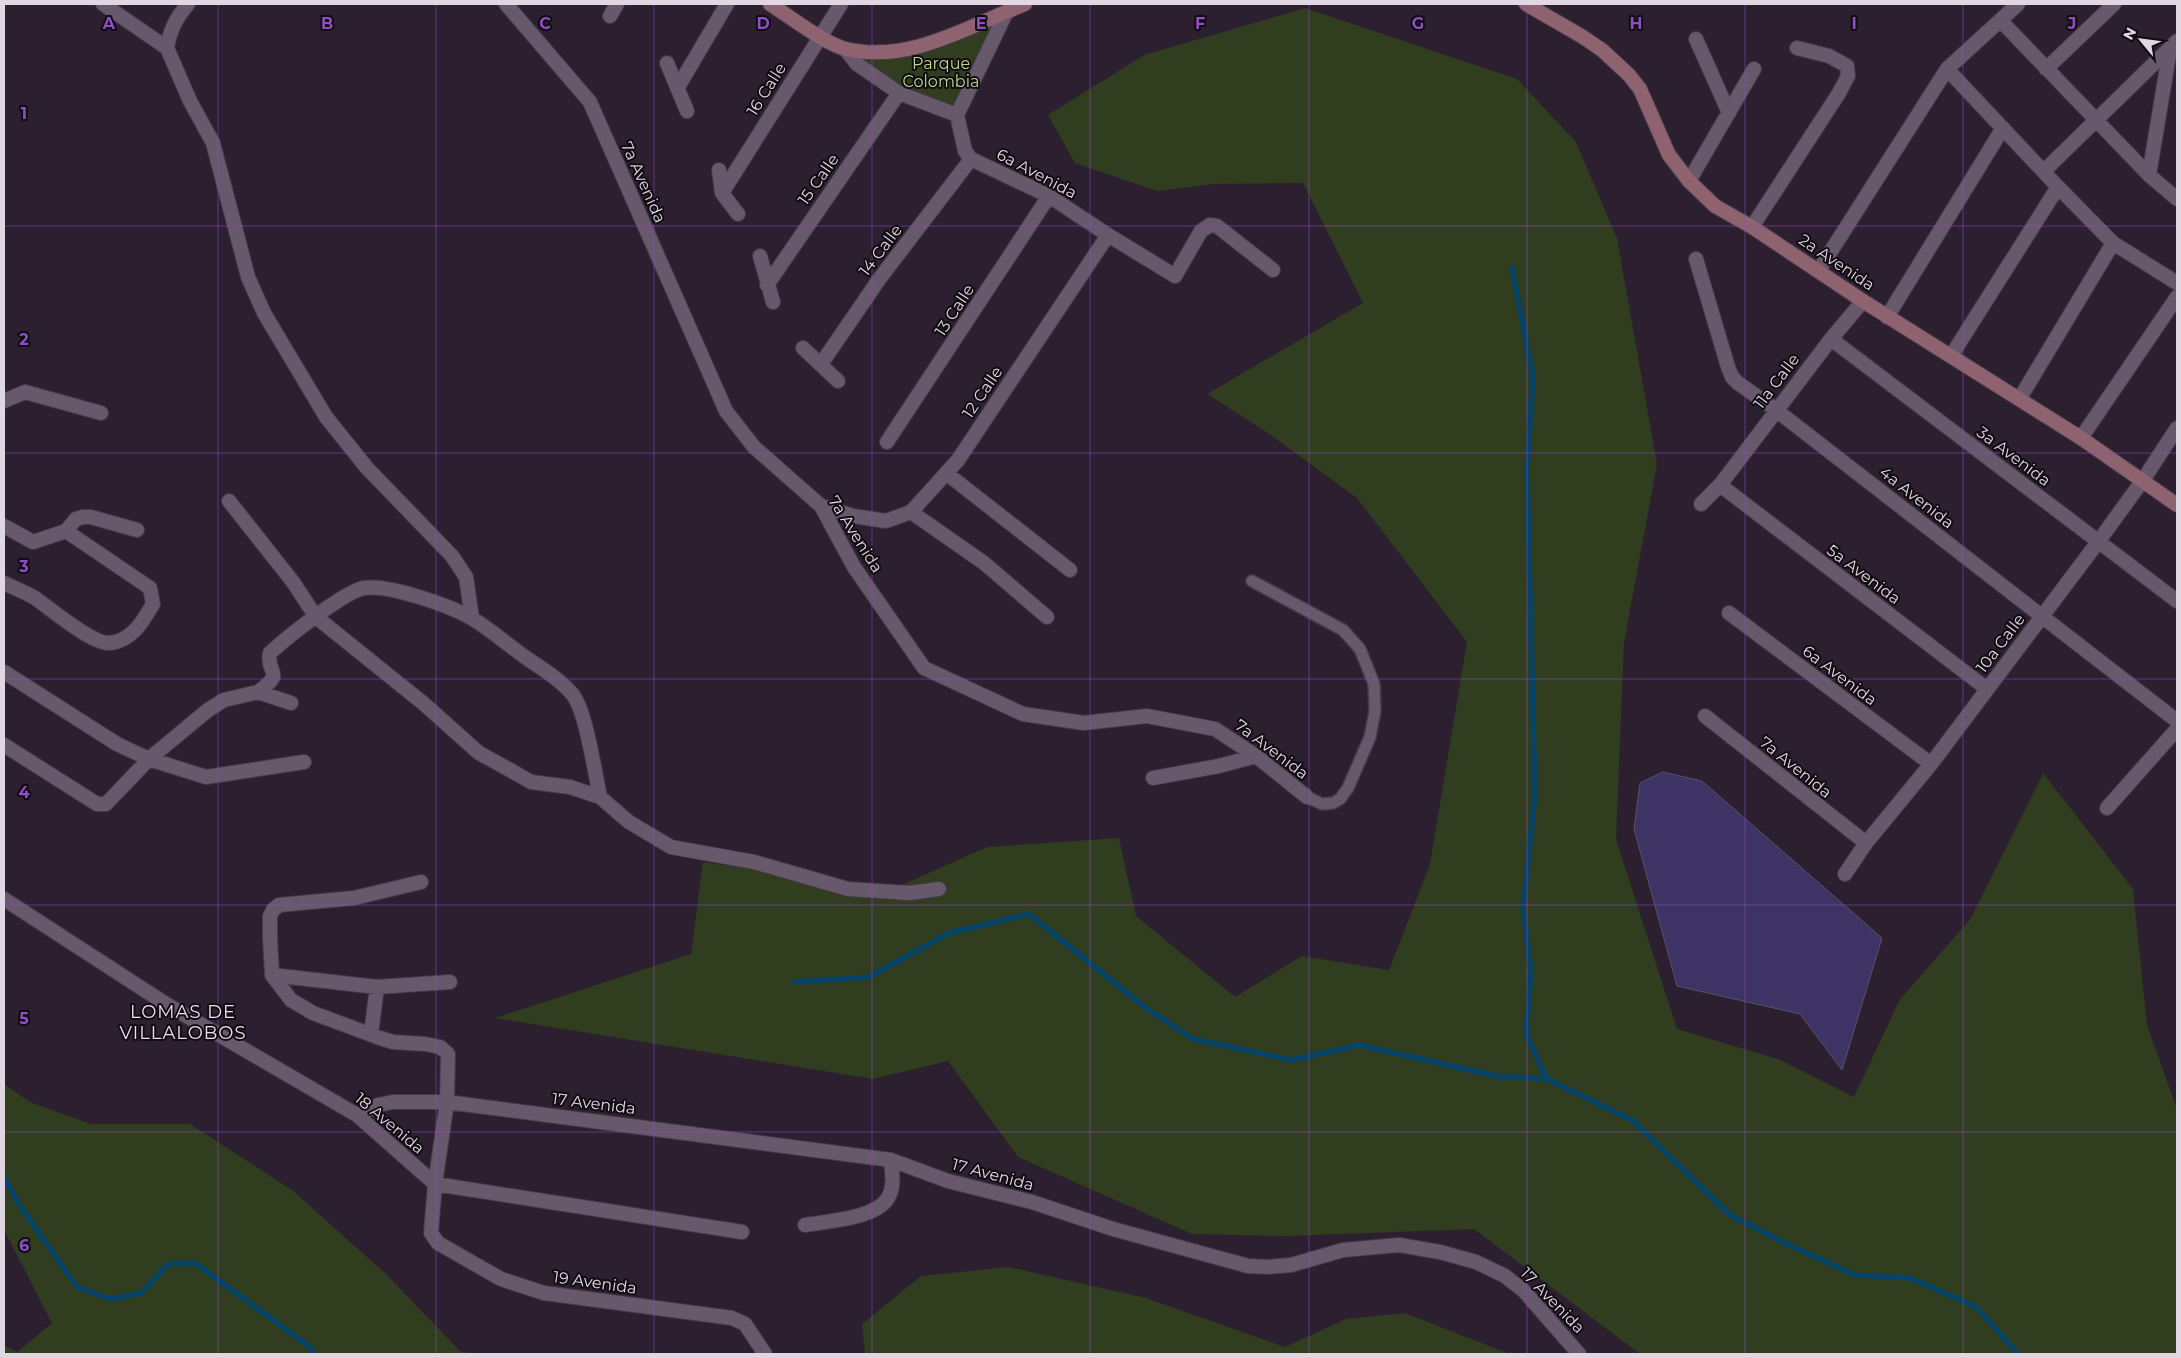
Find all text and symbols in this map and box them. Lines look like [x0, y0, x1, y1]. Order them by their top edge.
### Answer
text: A [102, 14, 116, 33]
text: B [321, 14, 333, 33]
text: C [539, 14, 551, 33]
text: D [756, 14, 770, 33]
text: E [976, 14, 986, 33]
text: F [1195, 14, 1205, 33]
text: G [1412, 14, 1424, 33]
text: H [1630, 14, 1642, 33]
text: I [1851, 14, 1857, 33]
text: J [2067, 14, 2076, 33]
north arrow [2116, 15, 2166, 65]
text: N [2119, 24, 2140, 43]
park label: Parque Colombia [903, 54, 979, 91]
street label: 16 Calle [743, 59, 790, 119]
text: 1 [21, 104, 27, 123]
street label: 7a Avenida [617, 139, 670, 226]
street label: 6a Avenida [993, 144, 1080, 202]
street label: 15 Calle [794, 150, 843, 208]
street label: 14 Calle [855, 221, 906, 280]
street label: 2a Avenida [1795, 230, 1878, 295]
street label: 13 Calle [931, 281, 978, 340]
text: 2 [19, 330, 29, 349]
street label: 11a Calle [1750, 350, 1803, 413]
street label: 12 Calle [958, 363, 1007, 422]
street label: 3a Avenida [1973, 423, 2054, 490]
street label: 4a Avenida [1876, 462, 1958, 532]
street label: 7a Avenida [824, 492, 887, 576]
street label: 5a Avenida [1823, 541, 1904, 608]
text: 3 [18, 557, 29, 576]
street label: 10a Calle [1972, 610, 2029, 677]
street label: 6a Avenida [1799, 641, 1881, 709]
street label: 7a Avenida [1231, 716, 1312, 783]
street label: 7a Avenida [1756, 733, 1835, 802]
text: 4 [18, 783, 30, 802]
district label: LOMAS DE VILLALOBOS [119, 1001, 247, 1044]
text: 5 [19, 1009, 29, 1028]
street label: 18 Avenida [351, 1089, 428, 1158]
street label: 17 Avenida [551, 1089, 637, 1118]
street label: 17 Avenida [950, 1154, 1036, 1195]
text: 6 [19, 1236, 29, 1255]
street label: 17 Avenida [1517, 1264, 1589, 1337]
street label: 19 Avenida [552, 1267, 638, 1298]

